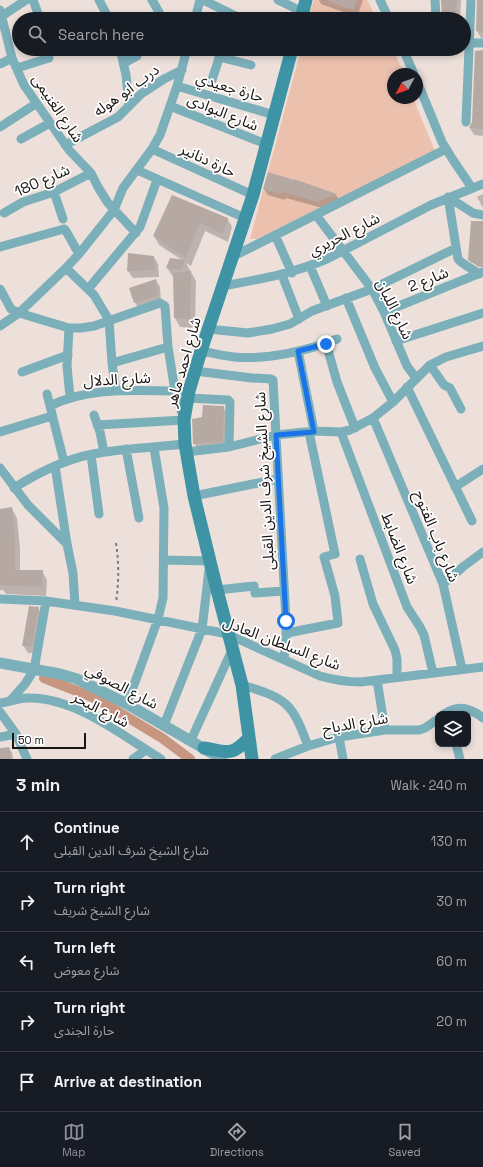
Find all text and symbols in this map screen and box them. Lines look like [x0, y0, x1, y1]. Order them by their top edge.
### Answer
search box [12, 12, 471, 56]
icon: search [26, 23, 48, 45]
text: Search here [58, 25, 144, 44]
street label: درب ابو هوله [89, 60, 163, 120]
street label: حارة جعيدي [193, 68, 266, 109]
north arrow [387, 68, 423, 104]
street label: شارع الغنيمى [26, 70, 88, 148]
street label: شارع البوادى [184, 89, 262, 138]
street label: حارة دنانير [176, 138, 239, 181]
street label: شارع 180 [11, 159, 74, 203]
street label: شارع الحريري [305, 208, 384, 263]
street label: شارع 2 [405, 262, 452, 298]
street label: شارع اللبان [370, 276, 418, 344]
street label: شارع احمد ماهر [161, 315, 208, 411]
route end [317, 335, 335, 353]
street label: شارع الدلال [83, 368, 152, 393]
street label: شارع الشيخ شرف الدين القبلى [250, 391, 281, 571]
street label: شارع باب الفتوح [407, 487, 464, 586]
street label: شارع الضابط [375, 509, 423, 588]
street label: شارع السلطان العادل [220, 612, 344, 677]
route start [277, 612, 295, 630]
street label: شارع الصوفي [81, 659, 162, 716]
street label: شارع البحر [67, 686, 133, 734]
street label: شارع الدباح [321, 708, 390, 741]
map controls [435, 711, 471, 747]
button: layers [435, 711, 471, 747]
scale bar [12, 731, 86, 750]
text: 50 m [18, 733, 44, 747]
text: 3 min [16, 774, 60, 796]
text: Walk · 240 m [391, 777, 467, 794]
text: Continue [54, 818, 120, 837]
icon: ahead [16, 831, 38, 853]
text: 130 m [431, 833, 467, 850]
text: شارع الشيخ شرف الدين القبلى [54, 842, 209, 859]
text: Turn right [54, 878, 125, 897]
icon: right [16, 891, 38, 913]
text: 30 m [436, 893, 467, 910]
text: شارع الشيخ شريف [54, 902, 150, 919]
text: Turn left [54, 938, 116, 957]
icon: left [16, 951, 38, 973]
text: 60 m [436, 953, 467, 970]
text: شارع معوض [54, 962, 119, 979]
text: Turn right [54, 998, 125, 1017]
icon: right [16, 1011, 38, 1033]
text: 20 m [436, 1013, 467, 1030]
text: حارة الجندى [54, 1022, 114, 1039]
icon: arrive [16, 1071, 38, 1093]
text: Arrive at destination [54, 1072, 202, 1091]
tab: Map [62, 1121, 85, 1159]
tab: Directions [210, 1121, 264, 1159]
tab: Saved [389, 1121, 421, 1159]

